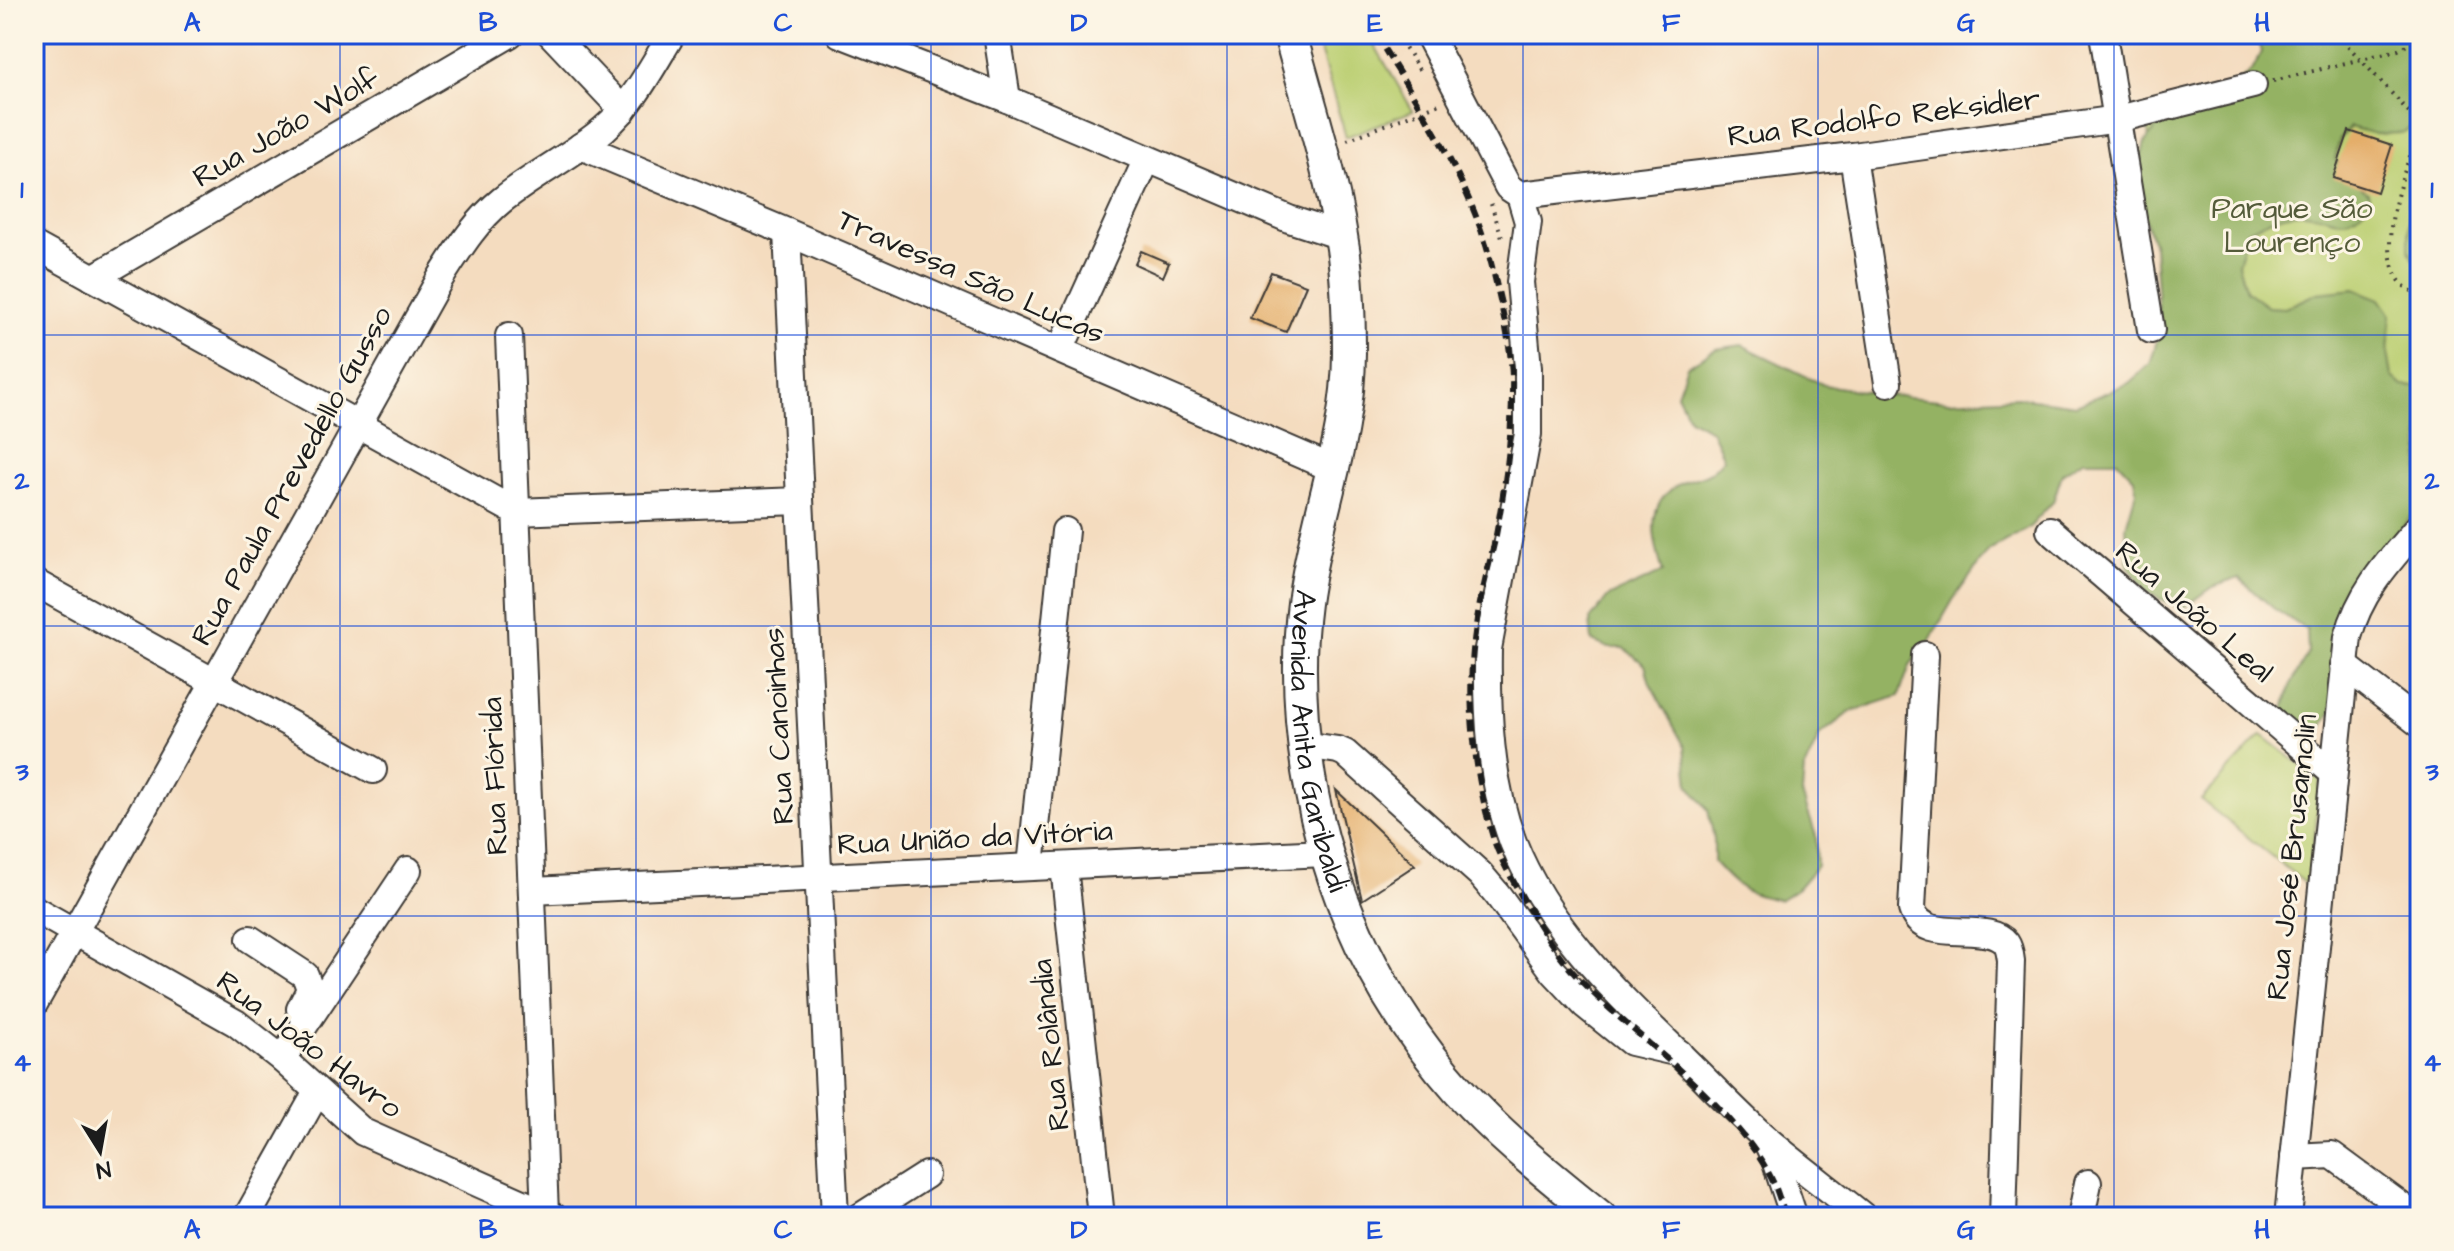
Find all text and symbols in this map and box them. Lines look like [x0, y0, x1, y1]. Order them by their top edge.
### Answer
text: A [184, 5, 201, 41]
text: B [479, 5, 498, 41]
text: C [774, 5, 793, 41]
text: D [1071, 5, 1088, 41]
text: E [1367, 5, 1383, 41]
text: F [1662, 5, 1681, 41]
text: G [1957, 5, 1975, 41]
text: H [2254, 5, 2270, 41]
street label: Rua João Wolf [185, 58, 387, 198]
street label: Rua Rodolfo Reksidler [1725, 78, 2043, 158]
text: 1 [20, 172, 24, 208]
text: 1 [2430, 172, 2434, 208]
park label: Parque São Lourenço [2211, 188, 2373, 264]
street label: Travessa São Lucas [831, 199, 1111, 355]
street label: Rua Paula Prevedello Gusso [181, 299, 403, 653]
text: 2 [14, 463, 30, 499]
text: 2 [2424, 463, 2440, 499]
street label: Rua João Leal [2106, 531, 2282, 693]
street label: Avenida Anita Garibaldi [1279, 587, 1359, 898]
street label: Rua Canoinhas [753, 627, 805, 825]
street label: Rua Flórida [471, 696, 519, 856]
street label: Rua José Brusamolin [2256, 712, 2328, 1002]
text: 3 [14, 754, 29, 790]
text: 3 [2424, 754, 2439, 790]
street label: Rua União da Vitória [836, 810, 1114, 866]
street label: Rua Rolândia [1021, 957, 1081, 1133]
street label: Rua João Havro [207, 961, 411, 1129]
text: 4 [13, 1045, 31, 1081]
text: 4 [2423, 1045, 2441, 1081]
north arrow [60, 1111, 140, 1191]
text: N [94, 1153, 113, 1186]
text: A [184, 1212, 201, 1248]
text: B [479, 1212, 498, 1248]
text: C [774, 1212, 793, 1248]
text: D [1071, 1212, 1088, 1248]
text: E [1367, 1212, 1383, 1248]
text: F [1662, 1212, 1681, 1248]
text: G [1957, 1212, 1975, 1248]
text: H [2254, 1212, 2270, 1248]

